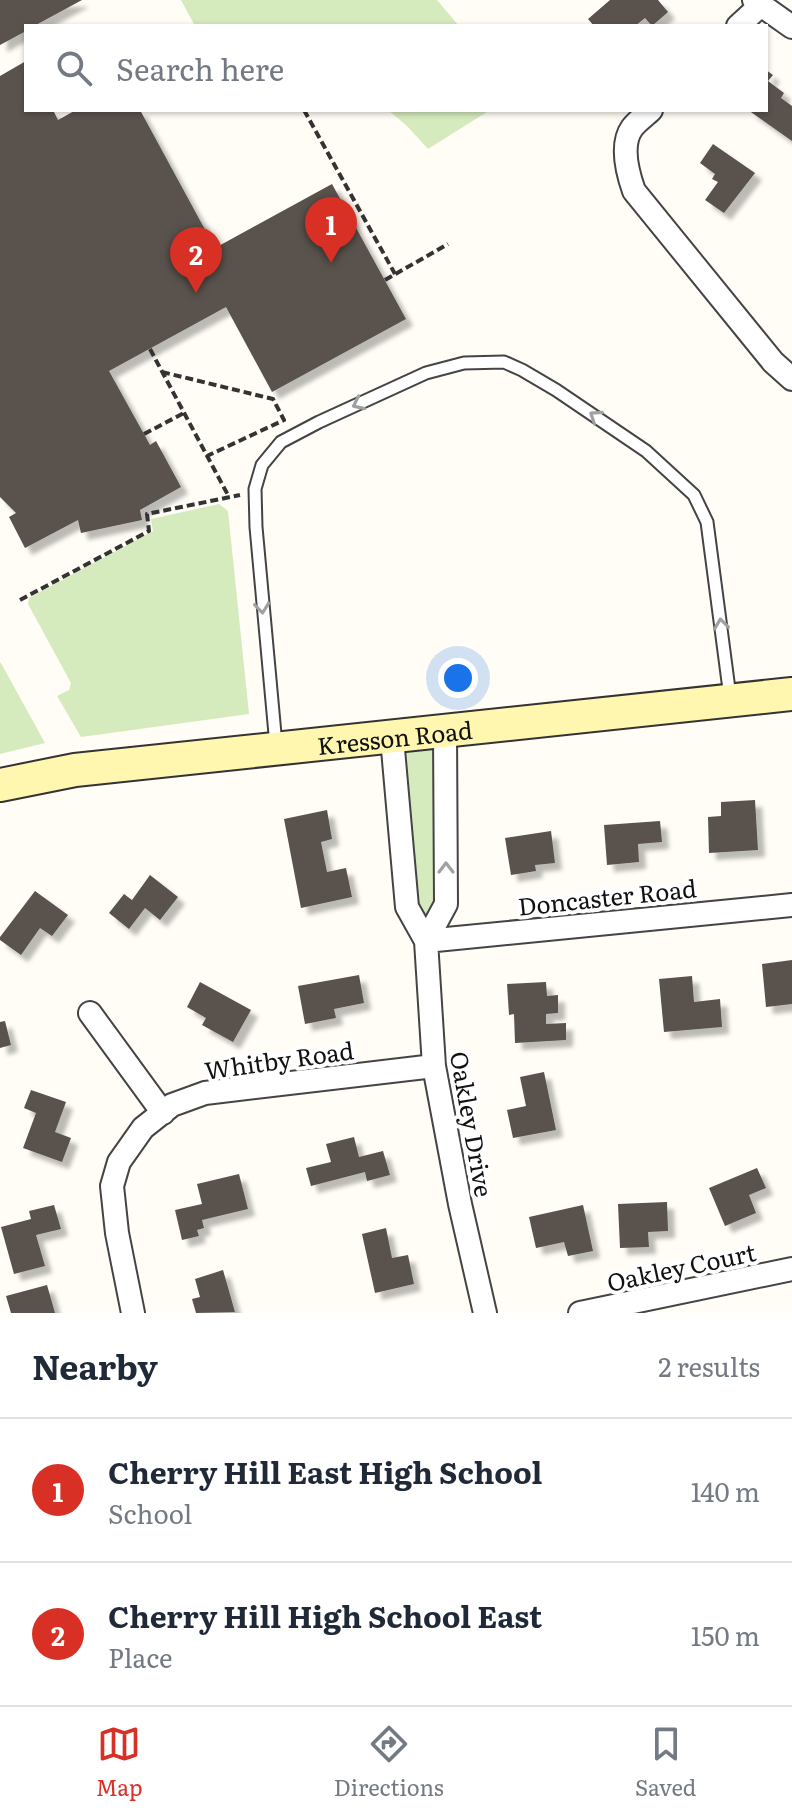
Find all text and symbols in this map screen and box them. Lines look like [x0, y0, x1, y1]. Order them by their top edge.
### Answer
search box [24, 24, 768, 112]
icon: search [52, 46, 96, 90]
text: Search here [116, 46, 284, 90]
pin: 1 [305, 197, 357, 263]
pin: 2 [170, 227, 222, 293]
one-way arrow [352, 395, 366, 411]
one-way arrow [589, 410, 604, 425]
one-way arrow [254, 602, 271, 615]
one-way arrow [712, 617, 729, 630]
your location [438, 658, 478, 698]
street label: Kresson Road [315, 710, 474, 762]
one-way arrow [437, 861, 455, 874]
street label: Doncaster Road [516, 869, 698, 923]
street label: Whitby Road [202, 1031, 356, 1087]
street label: Oakley Drive [443, 1048, 503, 1200]
street label: Oakley Court [603, 1233, 759, 1299]
text: Nearby [32, 1340, 158, 1390]
text: 2 results [658, 1346, 760, 1385]
text: Cherry Hill East High School [108, 1449, 542, 1493]
text: 1 [53, 1471, 63, 1510]
text: 140 m [691, 1471, 760, 1510]
text: School [108, 1493, 192, 1532]
text: Cherry Hill High School East [108, 1593, 542, 1637]
text: 2 [51, 1615, 65, 1654]
text: 150 m [691, 1615, 760, 1654]
text: Place [108, 1637, 173, 1676]
tab: Map [96, 1722, 143, 1803]
tab: Directions [334, 1722, 444, 1803]
tab: Saved [635, 1722, 696, 1803]

